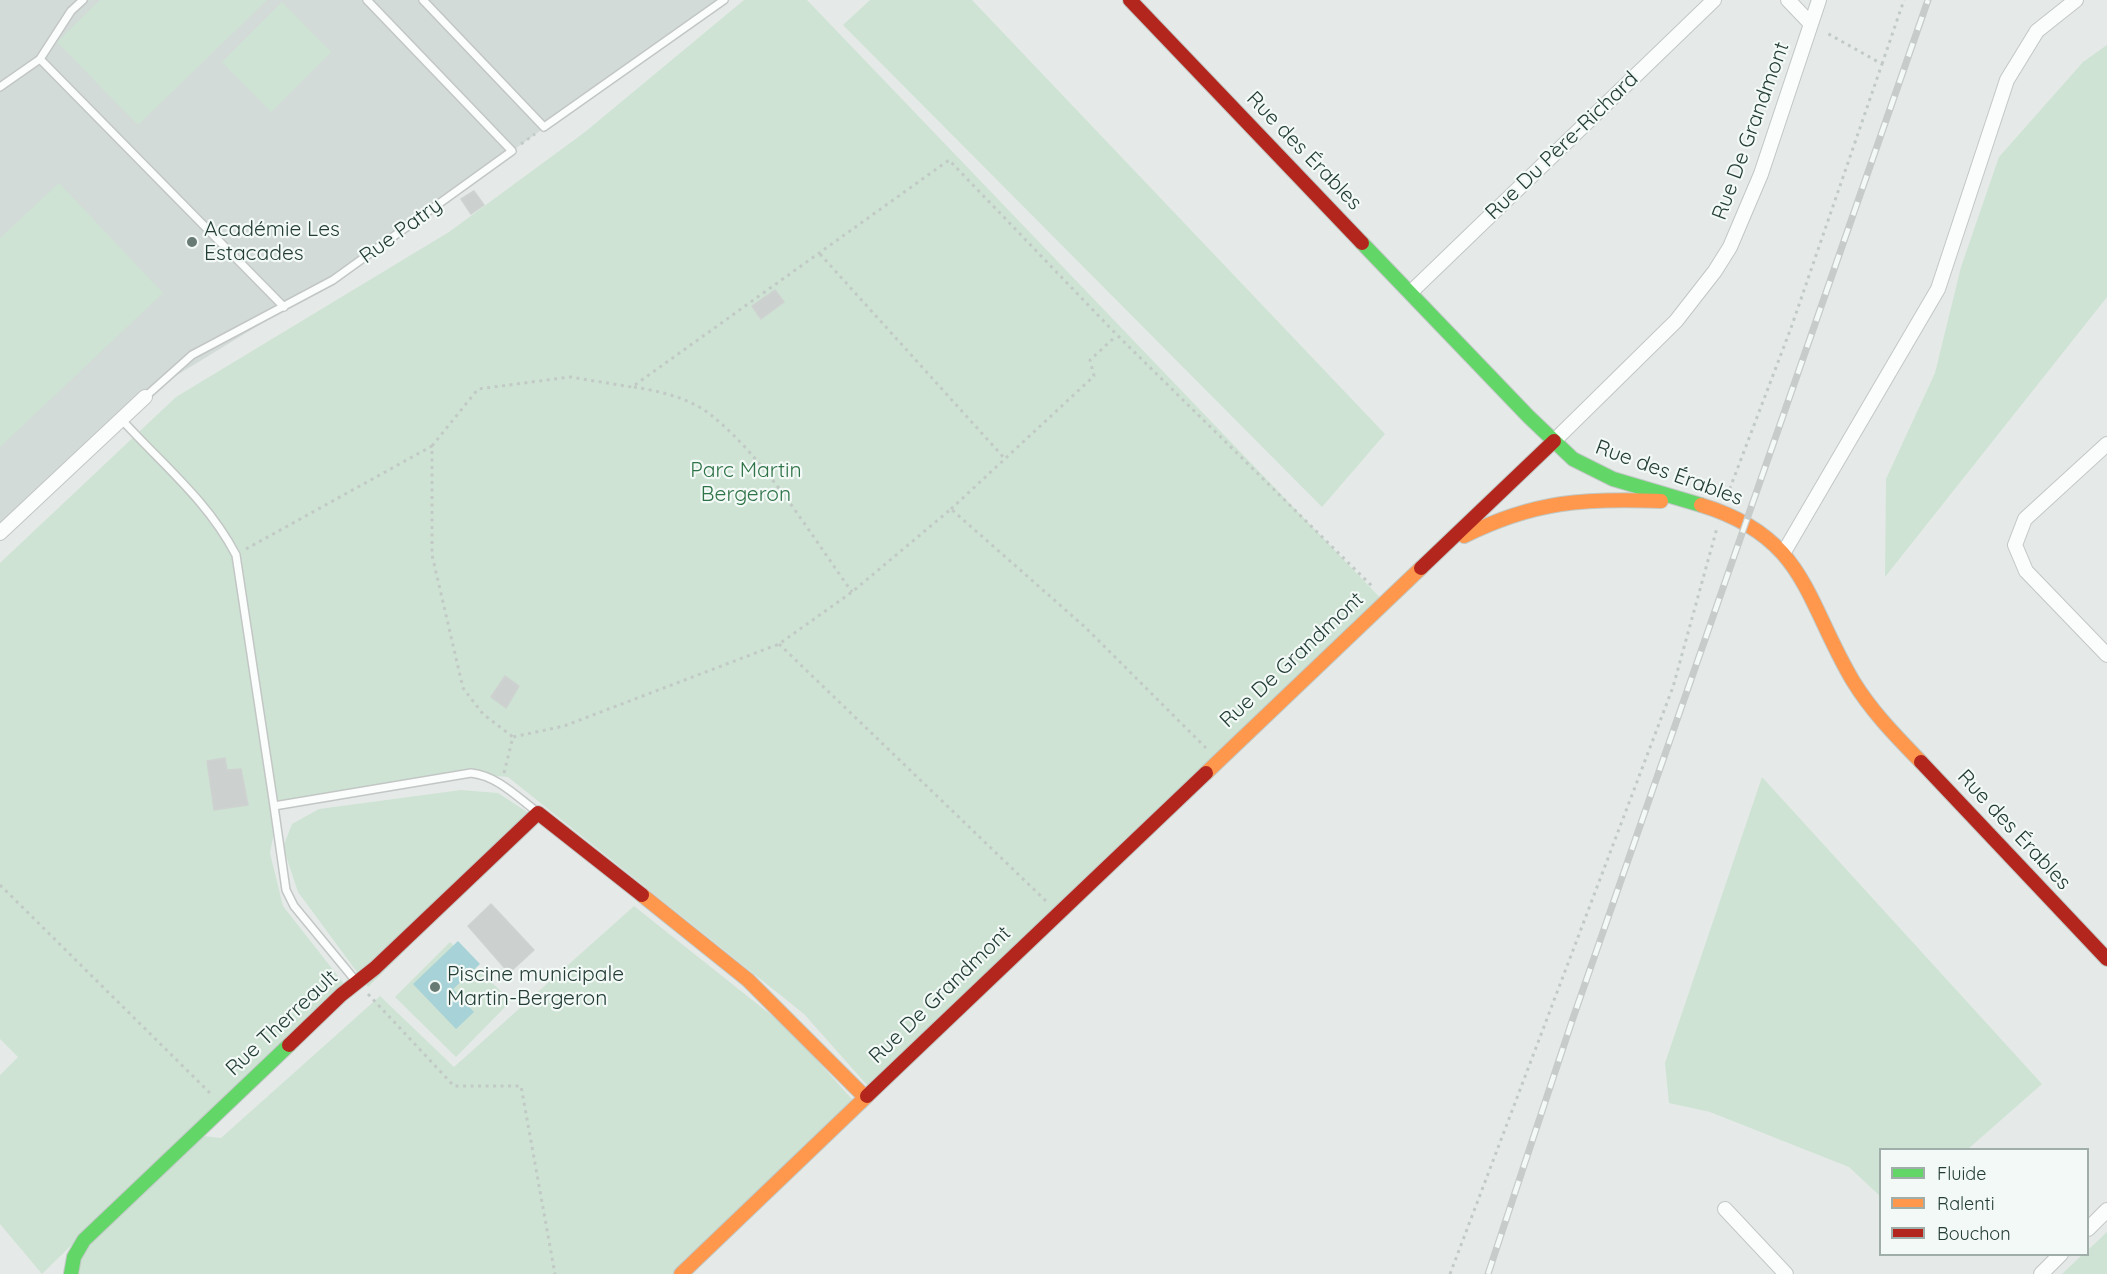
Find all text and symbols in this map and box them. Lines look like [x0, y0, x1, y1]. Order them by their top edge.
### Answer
street label: Rue De Grandmont [1707, 39, 1795, 223]
street label: Rue Du Père-Richard [1480, 67, 1644, 225]
street label: Rue des Érables [1241, 86, 1367, 216]
street label: Rue Patry [355, 193, 447, 269]
place label: Académie Les Estacades [204, 217, 340, 267]
marker: Académie Les Estacades [185, 235, 199, 249]
street label: Rue des Érables [1592, 435, 1746, 511]
park label: Parc Martin Bergeron [690, 458, 802, 508]
street label: Rue De Grandmont [1215, 587, 1369, 733]
street label: Rue des Érables [1952, 765, 2076, 895]
street label: Rue De Grandmont [864, 921, 1016, 1069]
place label: Piscine municipale Martin-Bergeron [447, 962, 624, 1012]
street label: Rue Therreault [221, 965, 343, 1081]
marker: Piscine municipale Martin-Bergeron [428, 980, 442, 994]
legend [1879, 1148, 2089, 1256]
text: Fluide [1937, 1162, 1986, 1185]
text: Ralenti [1937, 1192, 1995, 1215]
text: Bouchon [1937, 1222, 2011, 1245]

